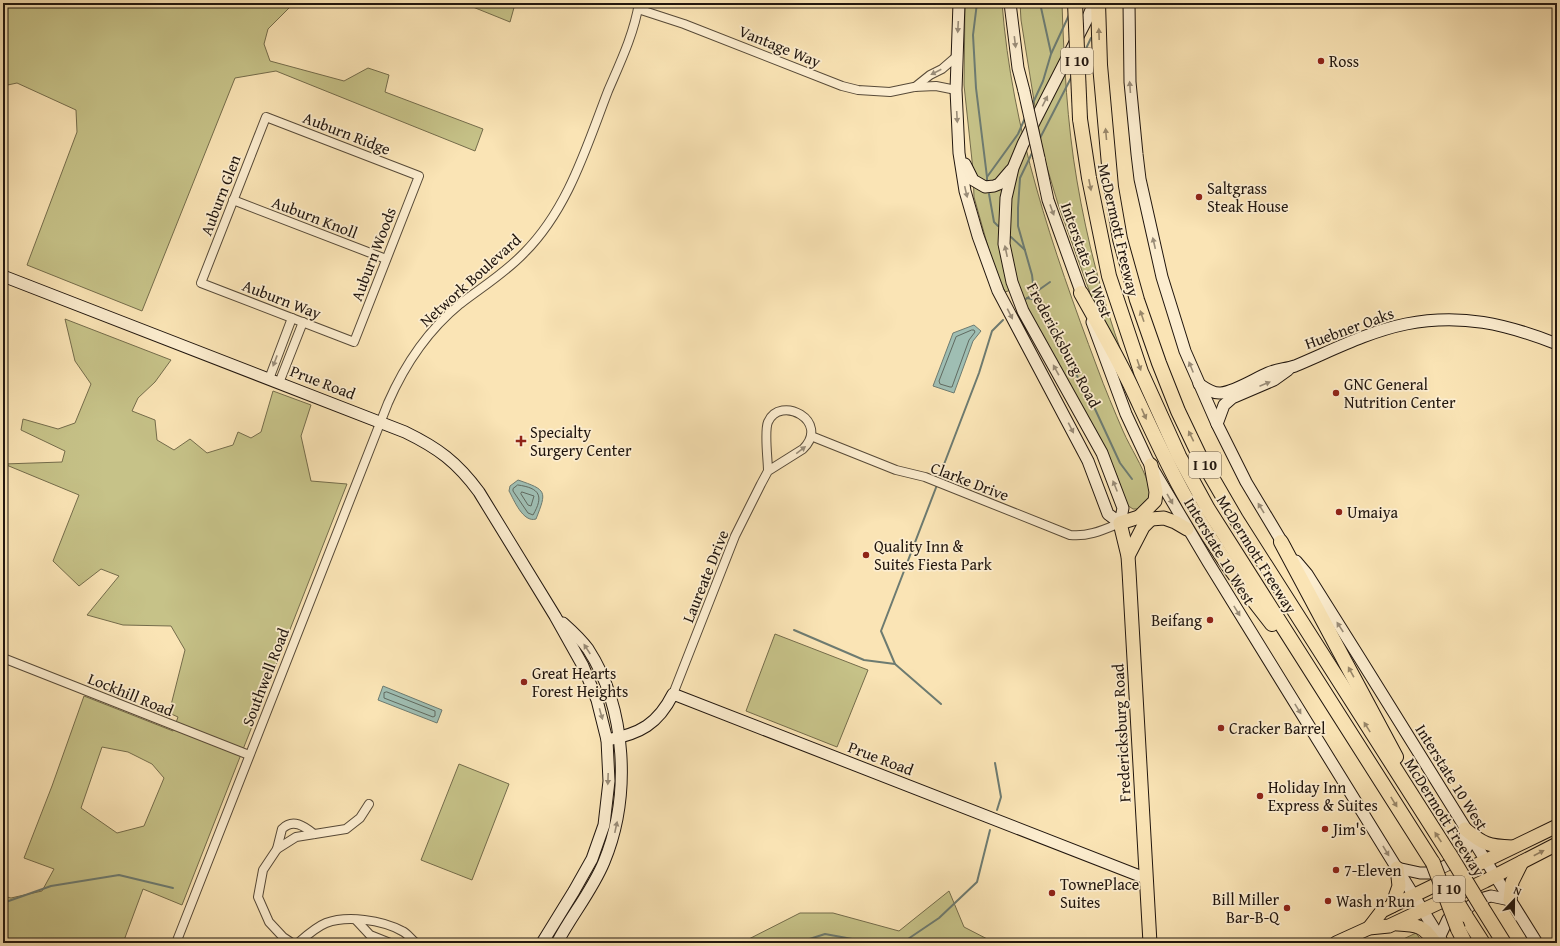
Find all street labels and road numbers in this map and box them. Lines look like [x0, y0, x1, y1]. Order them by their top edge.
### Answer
street label: Vantage Way [735, 19, 825, 73]
road number: I 10 [1061, 48, 1093, 74]
street label: Auburn Ridge [300, 105, 394, 161]
street label: Auburn Glen [194, 151, 246, 239]
street label: McDermott Freeway [1092, 161, 1146, 299]
street label: Auburn Knoll [269, 190, 362, 245]
street label: Interstate 10 West [1055, 199, 1119, 321]
street label: Auburn Woods [344, 204, 402, 304]
street label: Network Boulevard [414, 228, 526, 332]
street label: Auburn Way [239, 273, 325, 325]
street label: Fredericksburg Road [1021, 278, 1107, 412]
street label: Huebner Oaks [1301, 301, 1397, 355]
street label: Prue Road [287, 359, 360, 406]
road number: I 10 [1189, 452, 1221, 478]
street label: Clarke Drive [927, 455, 1013, 507]
street label: McDermott Freeway [1211, 490, 1303, 618]
street label: Interstate 10 West [1178, 493, 1262, 609]
street label: Laureate Drive [676, 526, 734, 626]
street label: Southwell Road [235, 624, 295, 730]
street label: Fredericksburg Road [1105, 663, 1137, 803]
street label: Lockhill Road [85, 666, 178, 722]
street label: Interstate 10 West [1410, 719, 1495, 835]
street label: Prue Road [845, 735, 918, 782]
street label: McDermott Freeway [1399, 753, 1491, 881]
road number: I 10 [1433, 876, 1465, 902]

